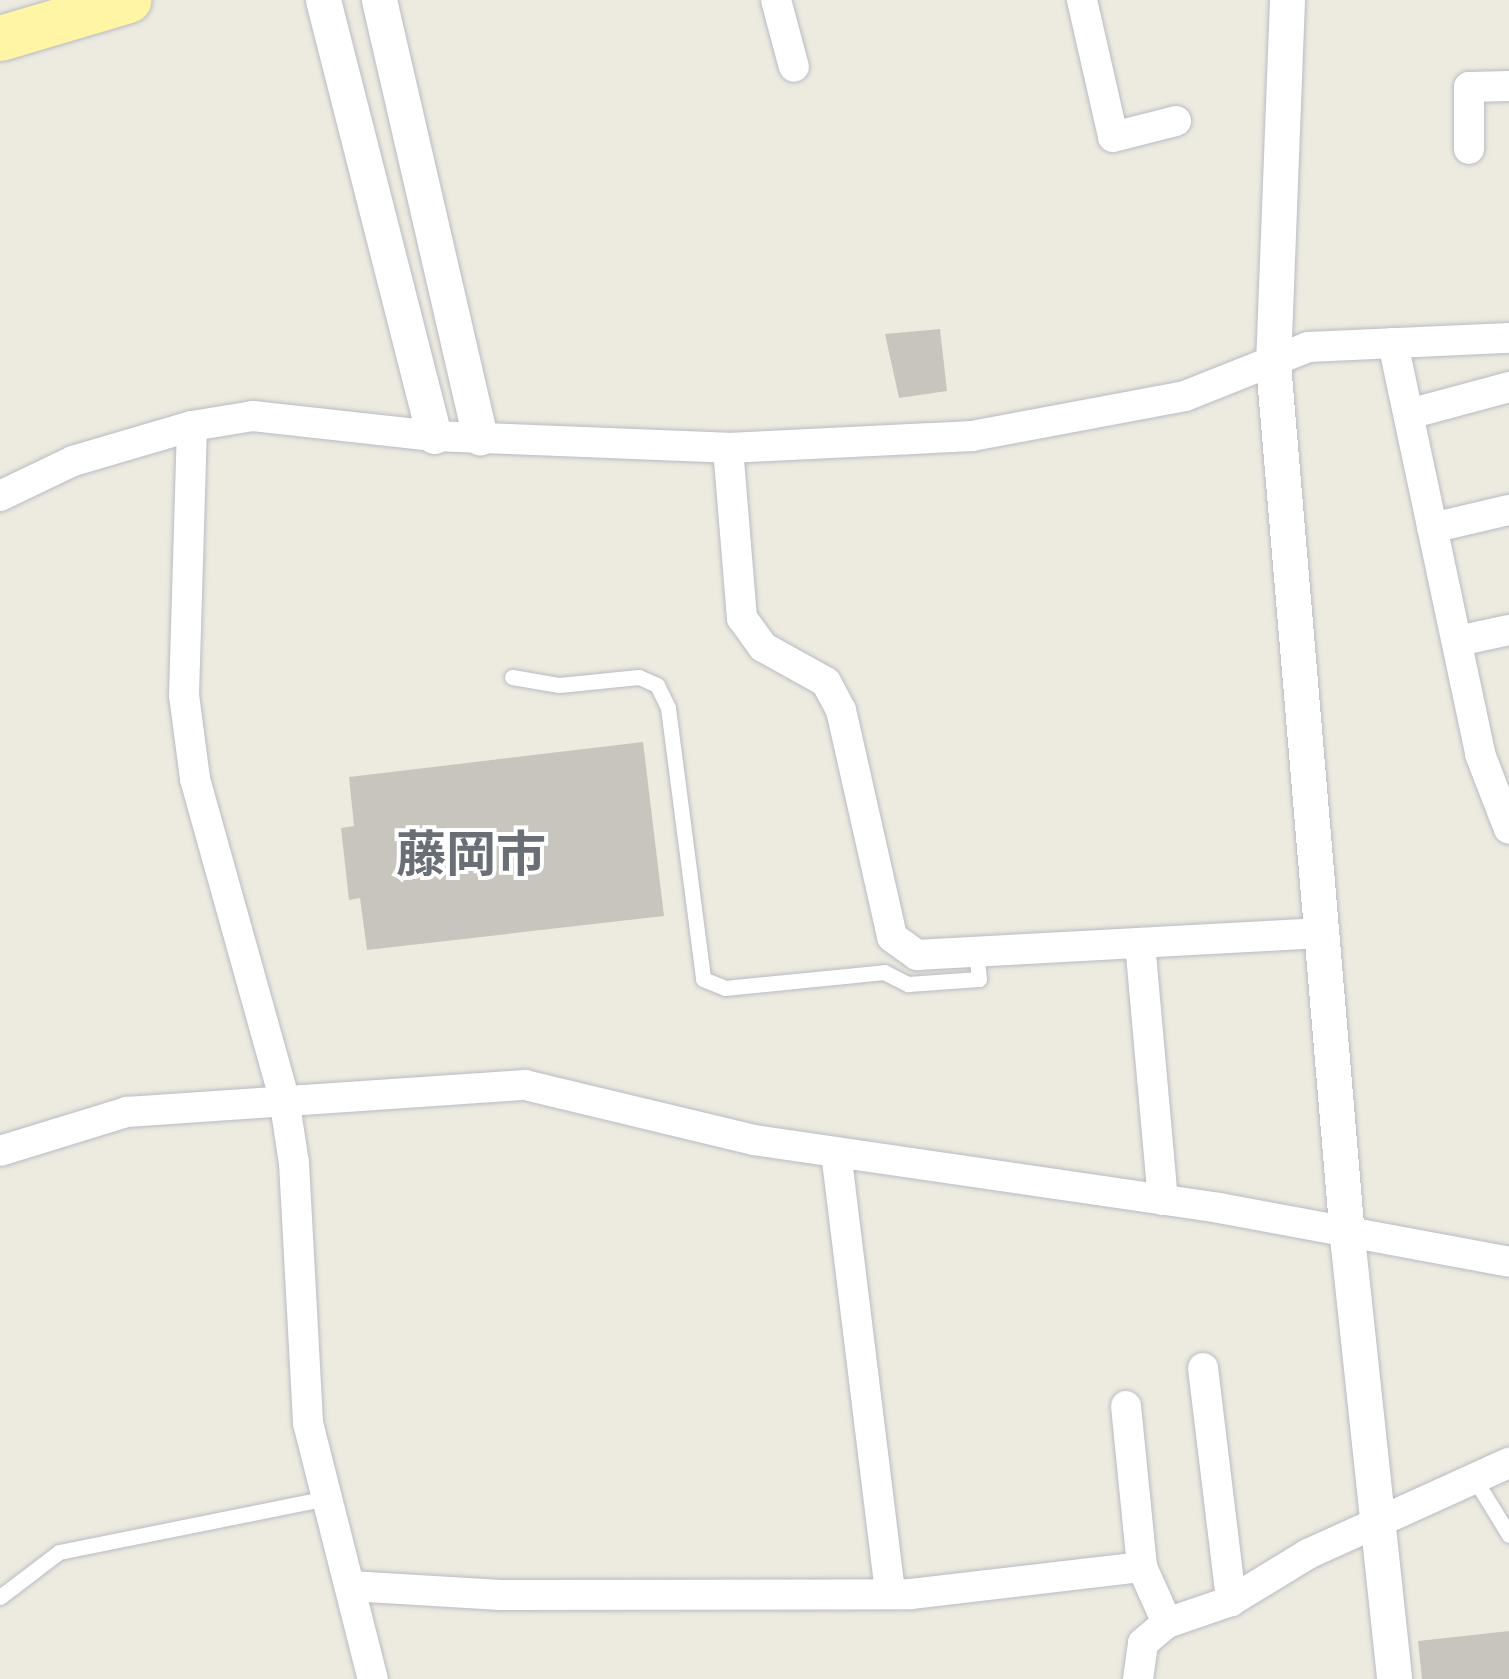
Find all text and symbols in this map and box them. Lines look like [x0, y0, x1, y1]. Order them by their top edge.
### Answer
district label: 藤岡市 [396, 824, 546, 884]

